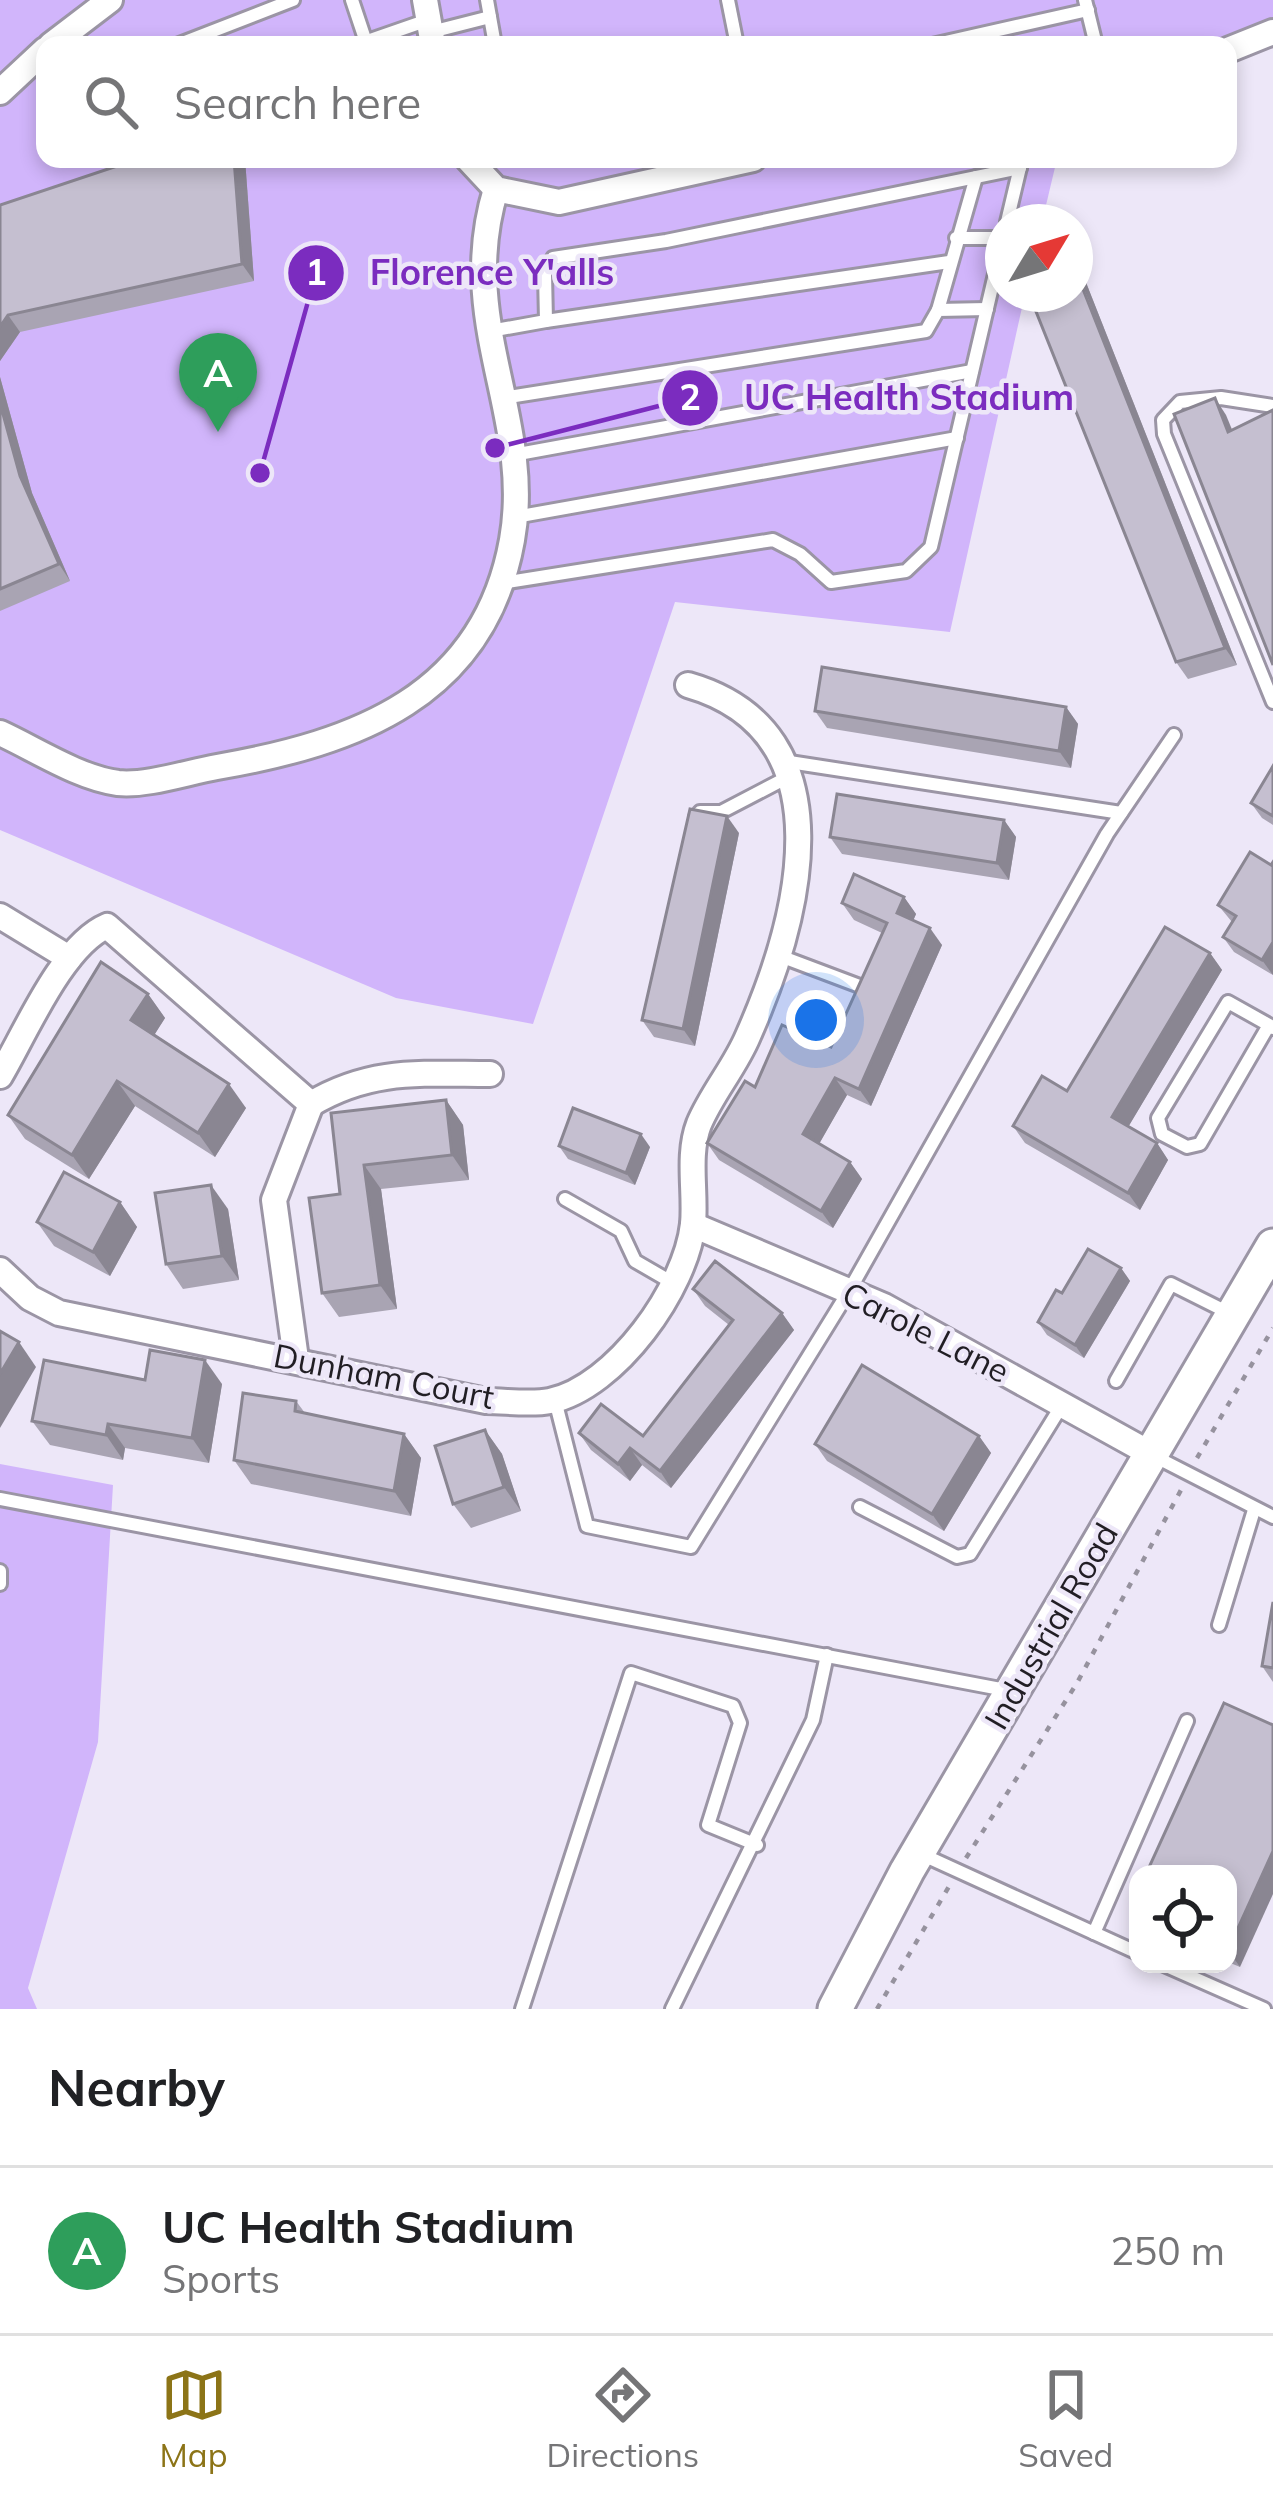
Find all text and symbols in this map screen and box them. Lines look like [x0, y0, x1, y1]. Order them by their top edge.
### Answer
search box [36, 36, 1237, 168]
icon: search [78, 69, 144, 135]
text: Search here [174, 74, 421, 130]
north arrow [985, 204, 1093, 312]
callout: Florence Y'alls [286, 237, 638, 309]
text: 1 [305, 249, 327, 294]
text: Florence Y'alls [370, 249, 614, 294]
pin: A [179, 333, 257, 432]
callout: UC Health Stadium [660, 362, 1098, 434]
text: 2 [679, 374, 701, 419]
text: UC Health Stadium [744, 374, 1074, 419]
your location [786, 990, 846, 1050]
street label: Carole Lane [836, 1272, 1017, 1391]
street label: Dunham Court [271, 1334, 498, 1417]
street label: Industrial Road [975, 1515, 1126, 1736]
map controls [1129, 1865, 1237, 1973]
button: locate [1129, 1865, 1237, 1973]
text: Nearby [48, 2055, 225, 2119]
text: UC Health Stadium [162, 2198, 575, 2254]
text: A [72, 2226, 102, 2275]
text: 250 m [1110, 2226, 1225, 2275]
text: Sports [162, 2254, 280, 2303]
tab: Map [160, 2362, 227, 2475]
tab: Directions [547, 2362, 699, 2475]
tab: Saved [1018, 2362, 1113, 2475]

